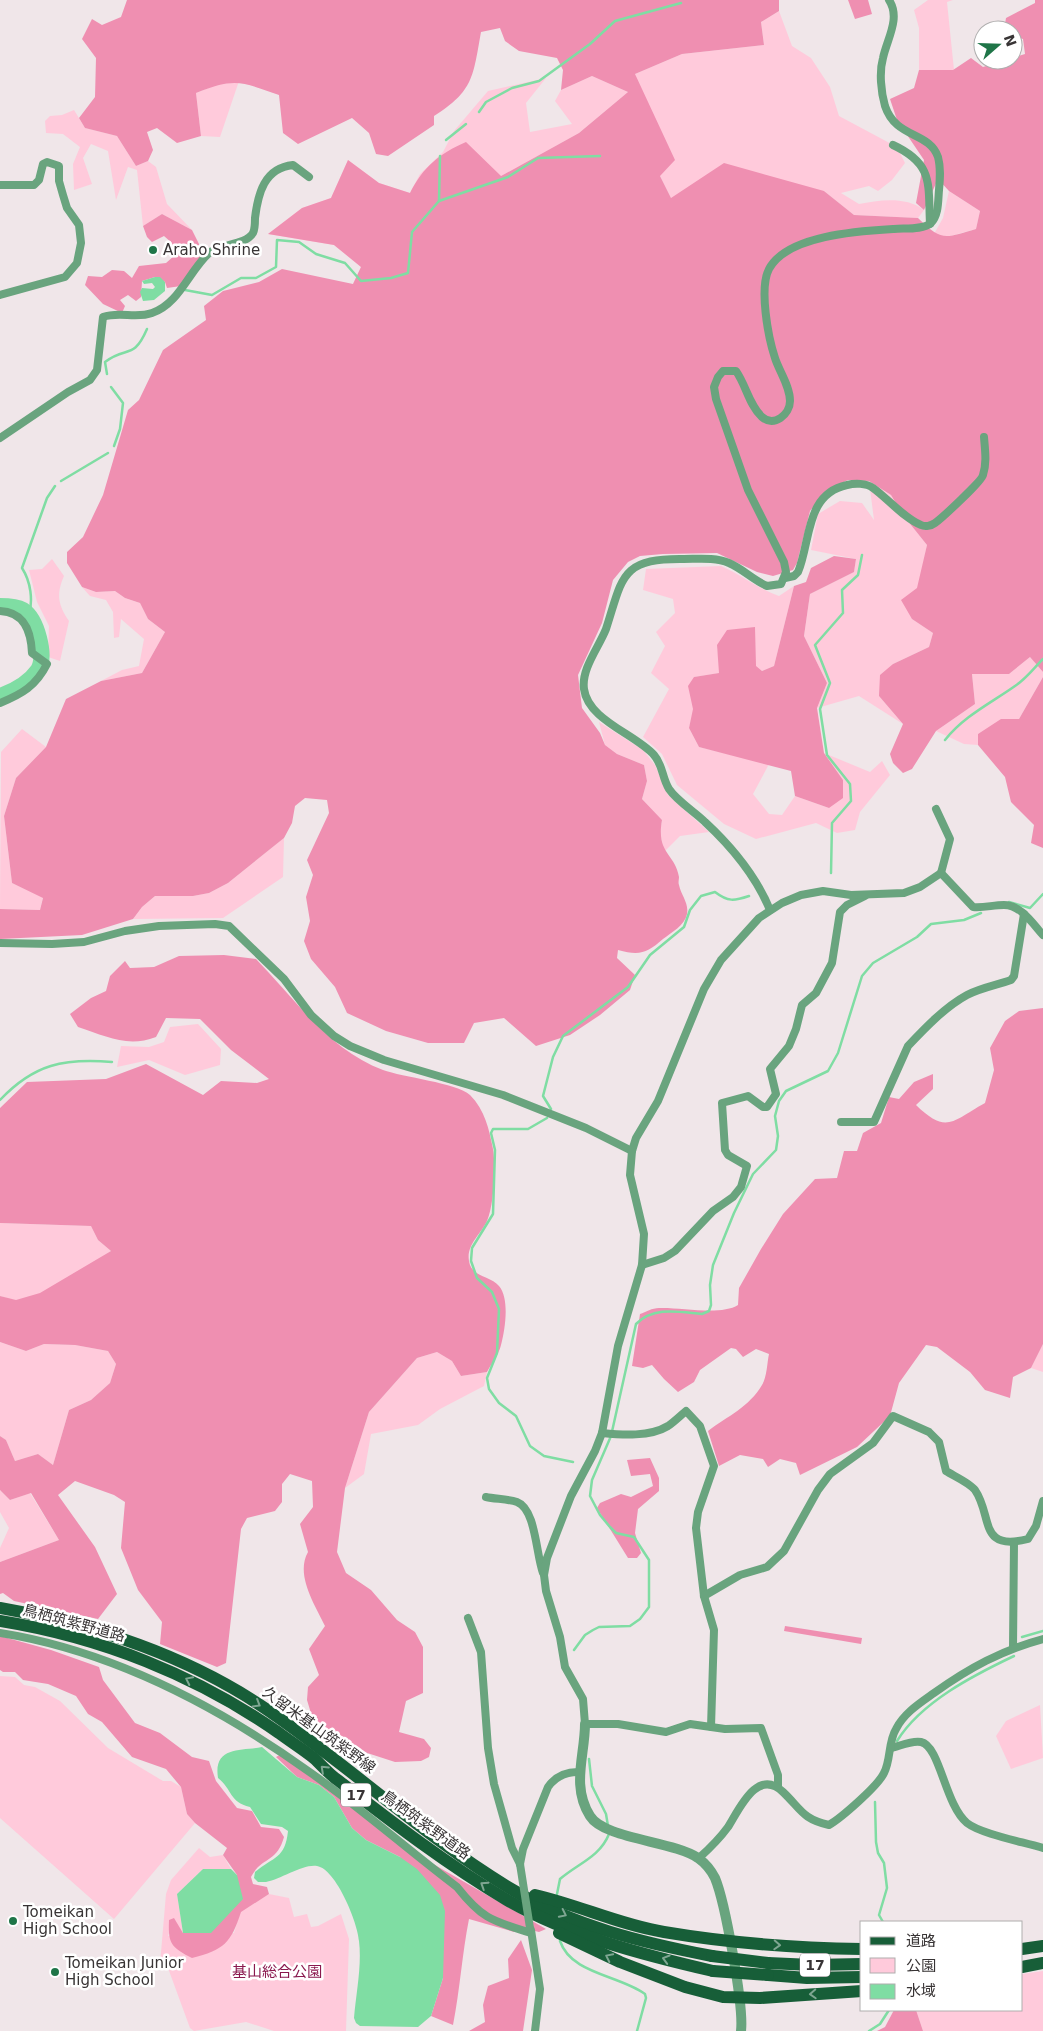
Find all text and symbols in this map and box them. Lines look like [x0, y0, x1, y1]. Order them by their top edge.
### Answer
north arrow [973, 20, 1023, 70]
text: N [1001, 32, 1020, 49]
place label: Araho Shrine [163, 241, 260, 259]
marker: Araho Shrine [147, 244, 159, 256]
street label: 鳥栖筑紫野道路 [21, 1601, 127, 1645]
one-way arrow [185, 1676, 194, 1686]
street label: 久留米基山筑紫野線 [259, 1683, 379, 1777]
one-way arrow [252, 1697, 261, 1707]
one-way arrow [321, 1766, 330, 1775]
road number: 17 [341, 1784, 371, 1806]
street label: 鳥栖筑紫野道路 [378, 1787, 474, 1863]
one-way arrow [480, 1882, 489, 1891]
place label: Tomeikan High School [22, 1903, 112, 1938]
one-way arrow [558, 1908, 567, 1918]
marker: Tomeikan High School [7, 1915, 19, 1927]
legend [860, 1921, 1023, 2011]
text: 道路 [906, 1932, 936, 1950]
one-way arrow [774, 1939, 782, 1950]
one-way arrow [606, 1953, 615, 1963]
place label: Tomeikan Junior High School [64, 1954, 184, 1989]
road number: 17 [800, 1954, 830, 1976]
one-way arrow [662, 1955, 670, 1965]
text: 公園 [906, 1957, 936, 1975]
park label: 基山総合公園 [232, 1963, 322, 1981]
marker: Tomeikan Junior High School [49, 1966, 61, 1978]
text: 水域 [906, 1982, 936, 2000]
one-way arrow [809, 1989, 817, 2000]

